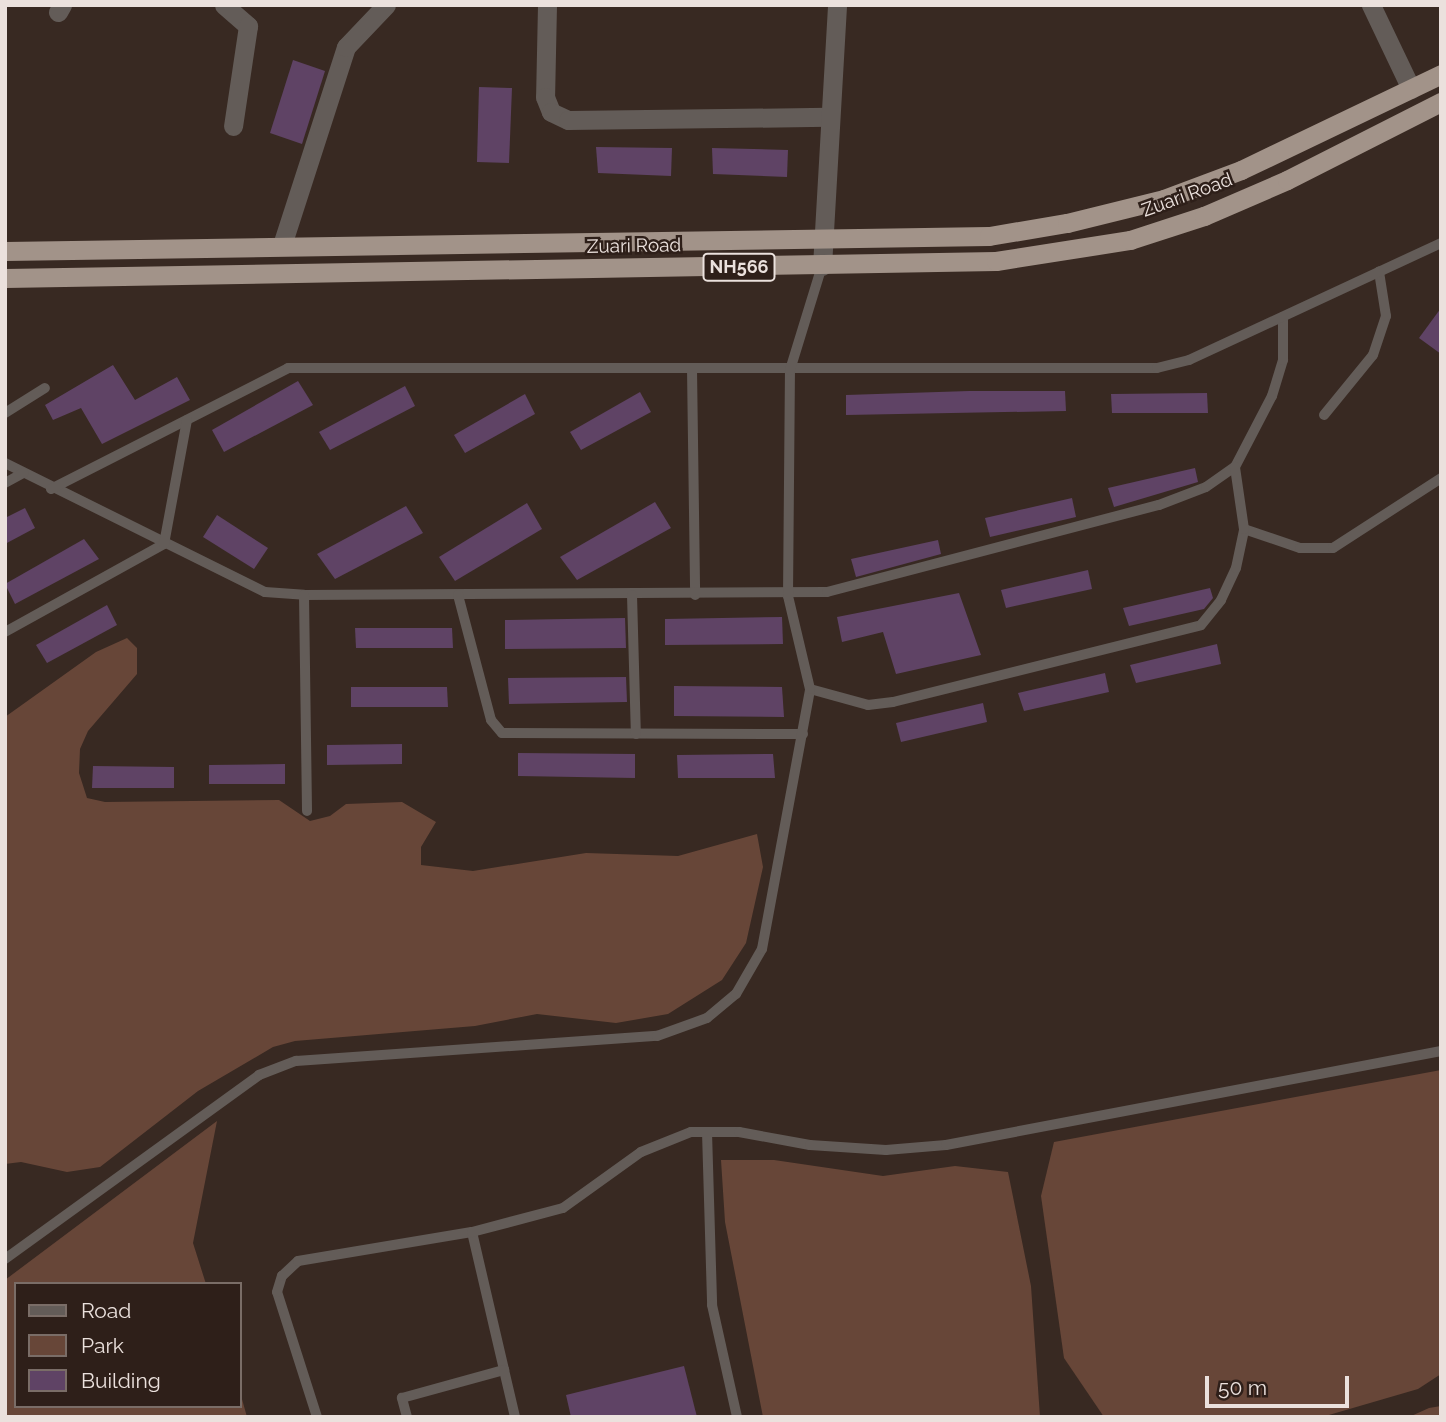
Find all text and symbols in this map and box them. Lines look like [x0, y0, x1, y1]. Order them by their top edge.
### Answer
street label: Zuari Road [1139, 168, 1235, 222]
street label: Zuari Road [587, 234, 681, 258]
road number: NH566 [702, 253, 776, 282]
legend [14, 1282, 242, 1408]
text: Road [81, 1298, 131, 1323]
text: Park [81, 1333, 124, 1358]
scale bar [1208, 1362, 1352, 1406]
text: Building [81, 1368, 161, 1393]
text: 50 m [1218, 1375, 1267, 1400]

